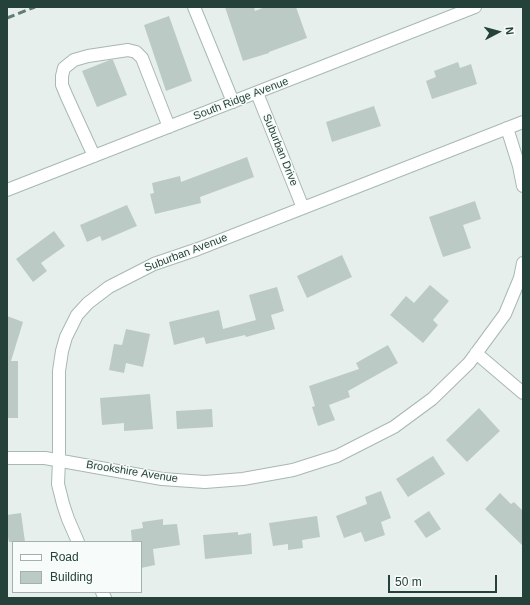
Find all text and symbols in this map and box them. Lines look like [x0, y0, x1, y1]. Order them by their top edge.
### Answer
north arrow [478, 12, 518, 52]
text: N [504, 26, 516, 35]
street label: South Ridge Avenue [192, 75, 290, 123]
street label: Suburban Drive [260, 112, 300, 188]
street label: Suburban Avenue [143, 231, 229, 275]
street label: Brookshire Avenue [85, 458, 179, 486]
legend [12, 541, 142, 593]
text: Road [50, 550, 79, 564]
scale bar [390, 567, 499, 593]
text: Building [50, 570, 93, 584]
text: 50 m [395, 575, 422, 589]

